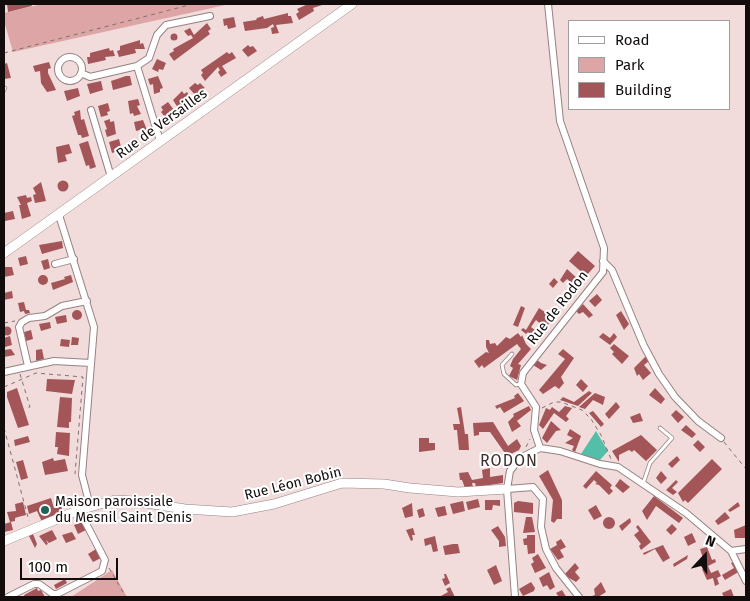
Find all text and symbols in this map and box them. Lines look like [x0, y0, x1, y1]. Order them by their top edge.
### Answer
legend [568, 20, 730, 110]
text: Road [615, 31, 650, 49]
text: Park [615, 56, 645, 74]
text: Building [615, 81, 671, 99]
street label: Rue de Versailles [113, 85, 211, 163]
street label: Rue de Rodon [524, 268, 592, 348]
district label: RODON [479, 452, 539, 472]
street label: Rue Léon Bobin [243, 464, 343, 504]
place label: Maison paroissiale du Mesnil Saint Denis [55, 494, 192, 526]
marker: Maison paroissiale du Mesnil Saint Denis [39, 504, 51, 516]
north arrow [680, 531, 730, 581]
text: N [703, 532, 718, 551]
scale bar [22, 548, 120, 580]
text: 100 m [28, 558, 68, 576]

